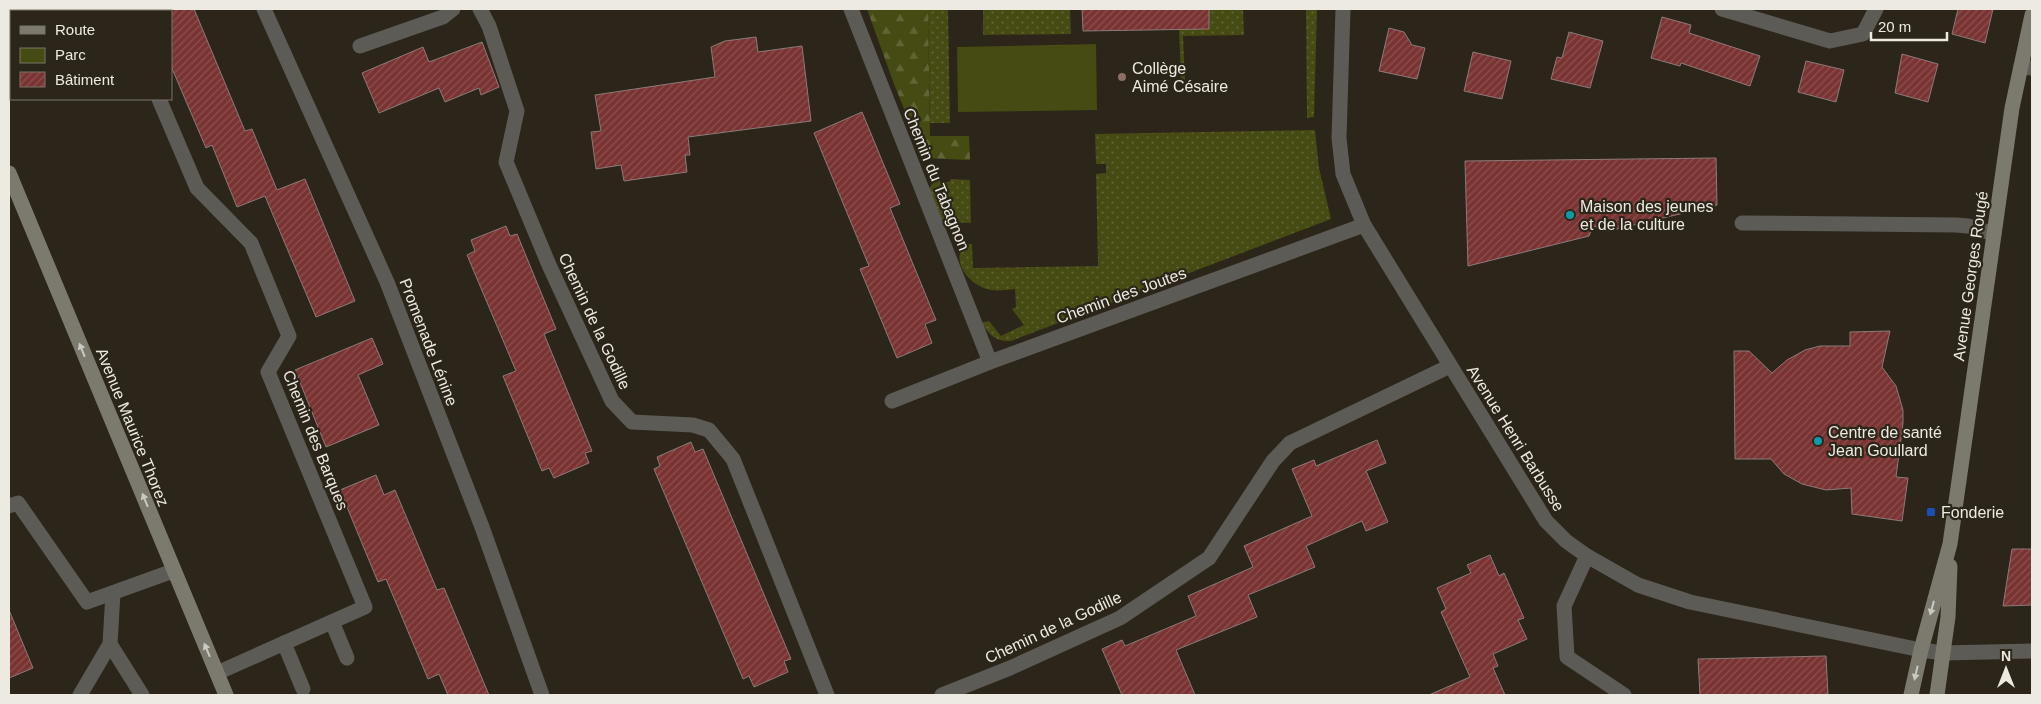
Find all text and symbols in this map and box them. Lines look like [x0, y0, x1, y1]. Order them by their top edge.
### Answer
legend [10, 10, 172, 100]
scale bar [1871, 10, 1947, 42]
text: 20 m [1878, 18, 1911, 35]
text: Route [55, 21, 95, 38]
text: Parc [55, 46, 86, 63]
place label: Collège Aimé Césaire [1132, 60, 1228, 95]
text: Bâtiment [55, 71, 115, 88]
marker: Collège Aimé Césaire [1116, 71, 1128, 83]
street label: Chemin du Tabagnon [900, 106, 973, 253]
street label: Avenue Georges Rougé [1950, 190, 1991, 362]
place label: Maison des jeunes et de la culture [1580, 198, 1713, 233]
marker: Maison des jeunes et de la culture [1564, 209, 1576, 221]
street label: Chemin de la Godille [555, 250, 634, 392]
street label: Chemin des Joutes [1054, 264, 1188, 327]
street label: Promenade Lénine [396, 276, 461, 408]
one-way arrow [78, 343, 86, 357]
street label: Avenue Maurice Thorez [93, 346, 172, 509]
street label: Avenue Henri Barbusse [1464, 362, 1568, 514]
street label: Chemin des Barques [280, 368, 351, 513]
place label: Centre de santé Jean Goullard [1828, 424, 1942, 459]
marker: Centre de santé Jean Goullard [1812, 435, 1824, 447]
one-way arrow [140, 493, 148, 508]
place label: Fonderie [1941, 504, 2004, 521]
marker: Fonderie [1925, 506, 1937, 518]
street label: Chemin de la Godille [982, 588, 1124, 667]
one-way arrow [1928, 600, 1936, 615]
one-way arrow [203, 643, 211, 657]
north arrow [1981, 644, 2031, 694]
text: N [2001, 648, 2011, 664]
one-way arrow [1912, 665, 1920, 680]

